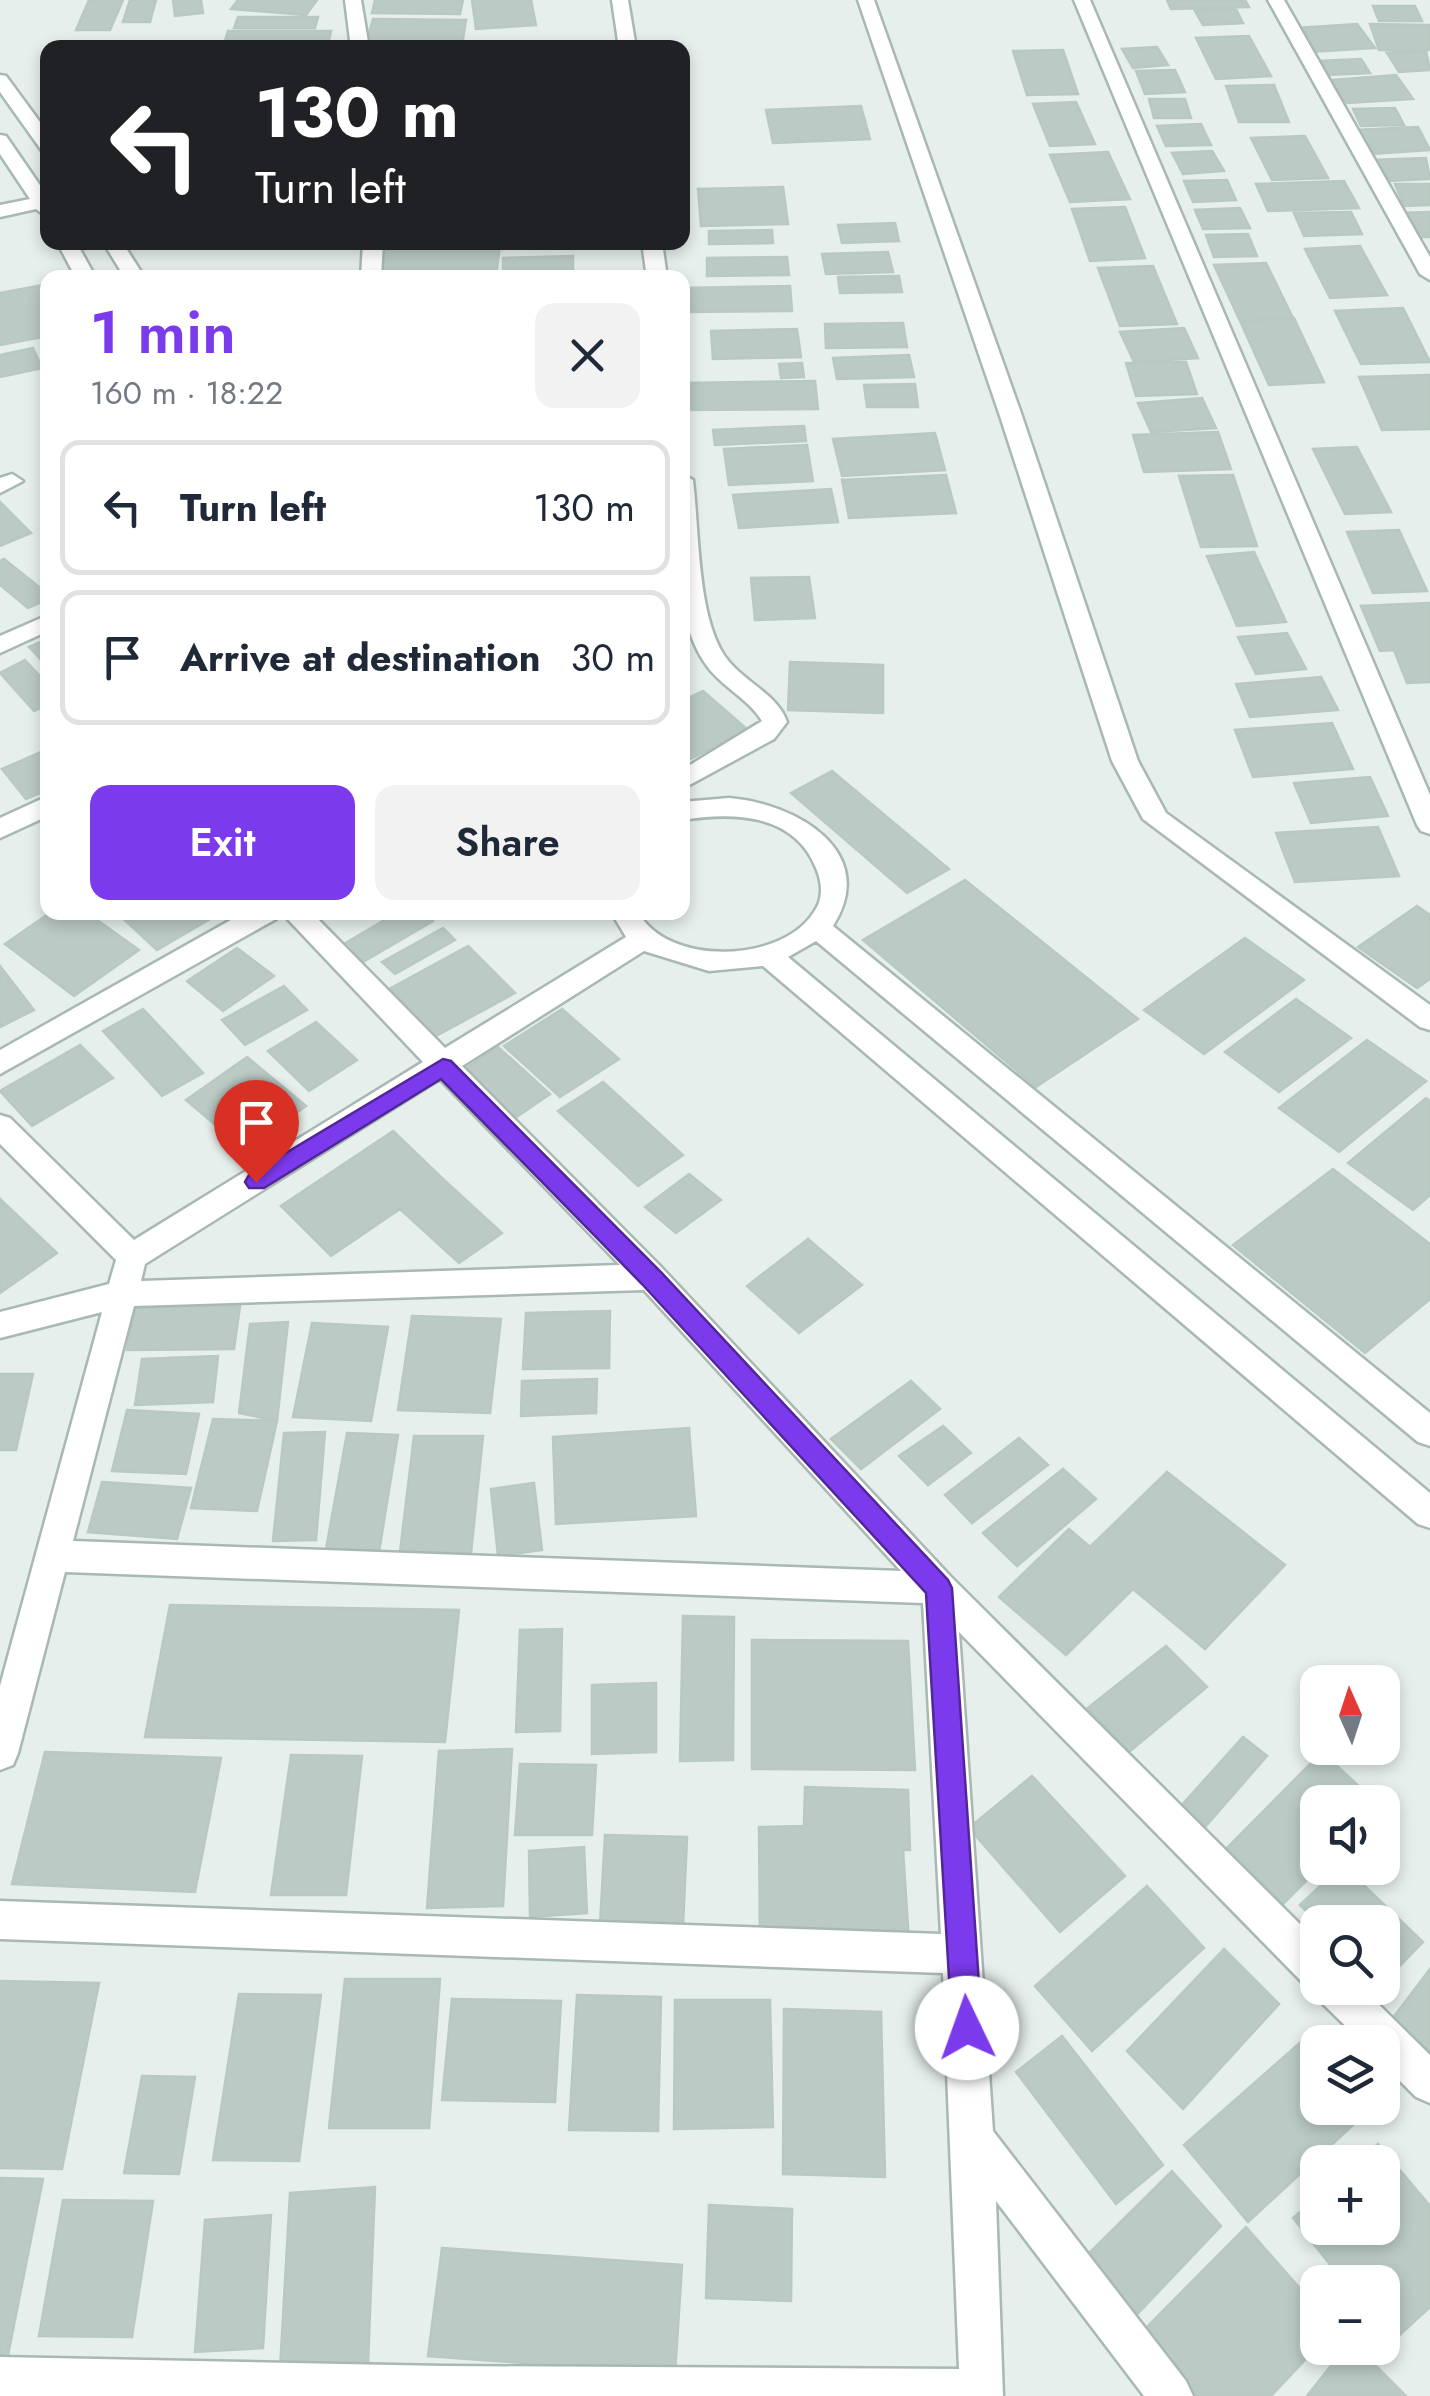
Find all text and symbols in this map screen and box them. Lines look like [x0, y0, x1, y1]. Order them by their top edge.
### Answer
text: 130 m [255, 62, 459, 163]
icon: left [90, 80, 220, 210]
text: Turn left [255, 155, 406, 220]
text: 1 min [90, 289, 236, 376]
button: close [535, 303, 640, 408]
text: 160 m · 18:22 [90, 370, 283, 416]
icon: left [95, 480, 150, 535]
text: Turn left [180, 480, 326, 535]
text: 130 m [533, 480, 635, 535]
icon: arrive [95, 630, 150, 685]
text: Arrive at destination [180, 630, 541, 685]
text: 30 m [571, 630, 655, 685]
button: Exit [90, 785, 355, 900]
button: Share [375, 785, 640, 900]
pin [214, 1080, 299, 1183]
icon: arrive [229, 1095, 284, 1150]
north arrow [1300, 1665, 1400, 1765]
map controls [1300, 1665, 1400, 2365]
button: sound [1300, 1785, 1400, 1885]
button: search [1300, 1905, 1400, 2005]
position arrow [915, 1976, 1019, 2080]
button: layers [1300, 2025, 1400, 2125]
button: + [1300, 2145, 1400, 2245]
button: − [1300, 2265, 1400, 2365]

